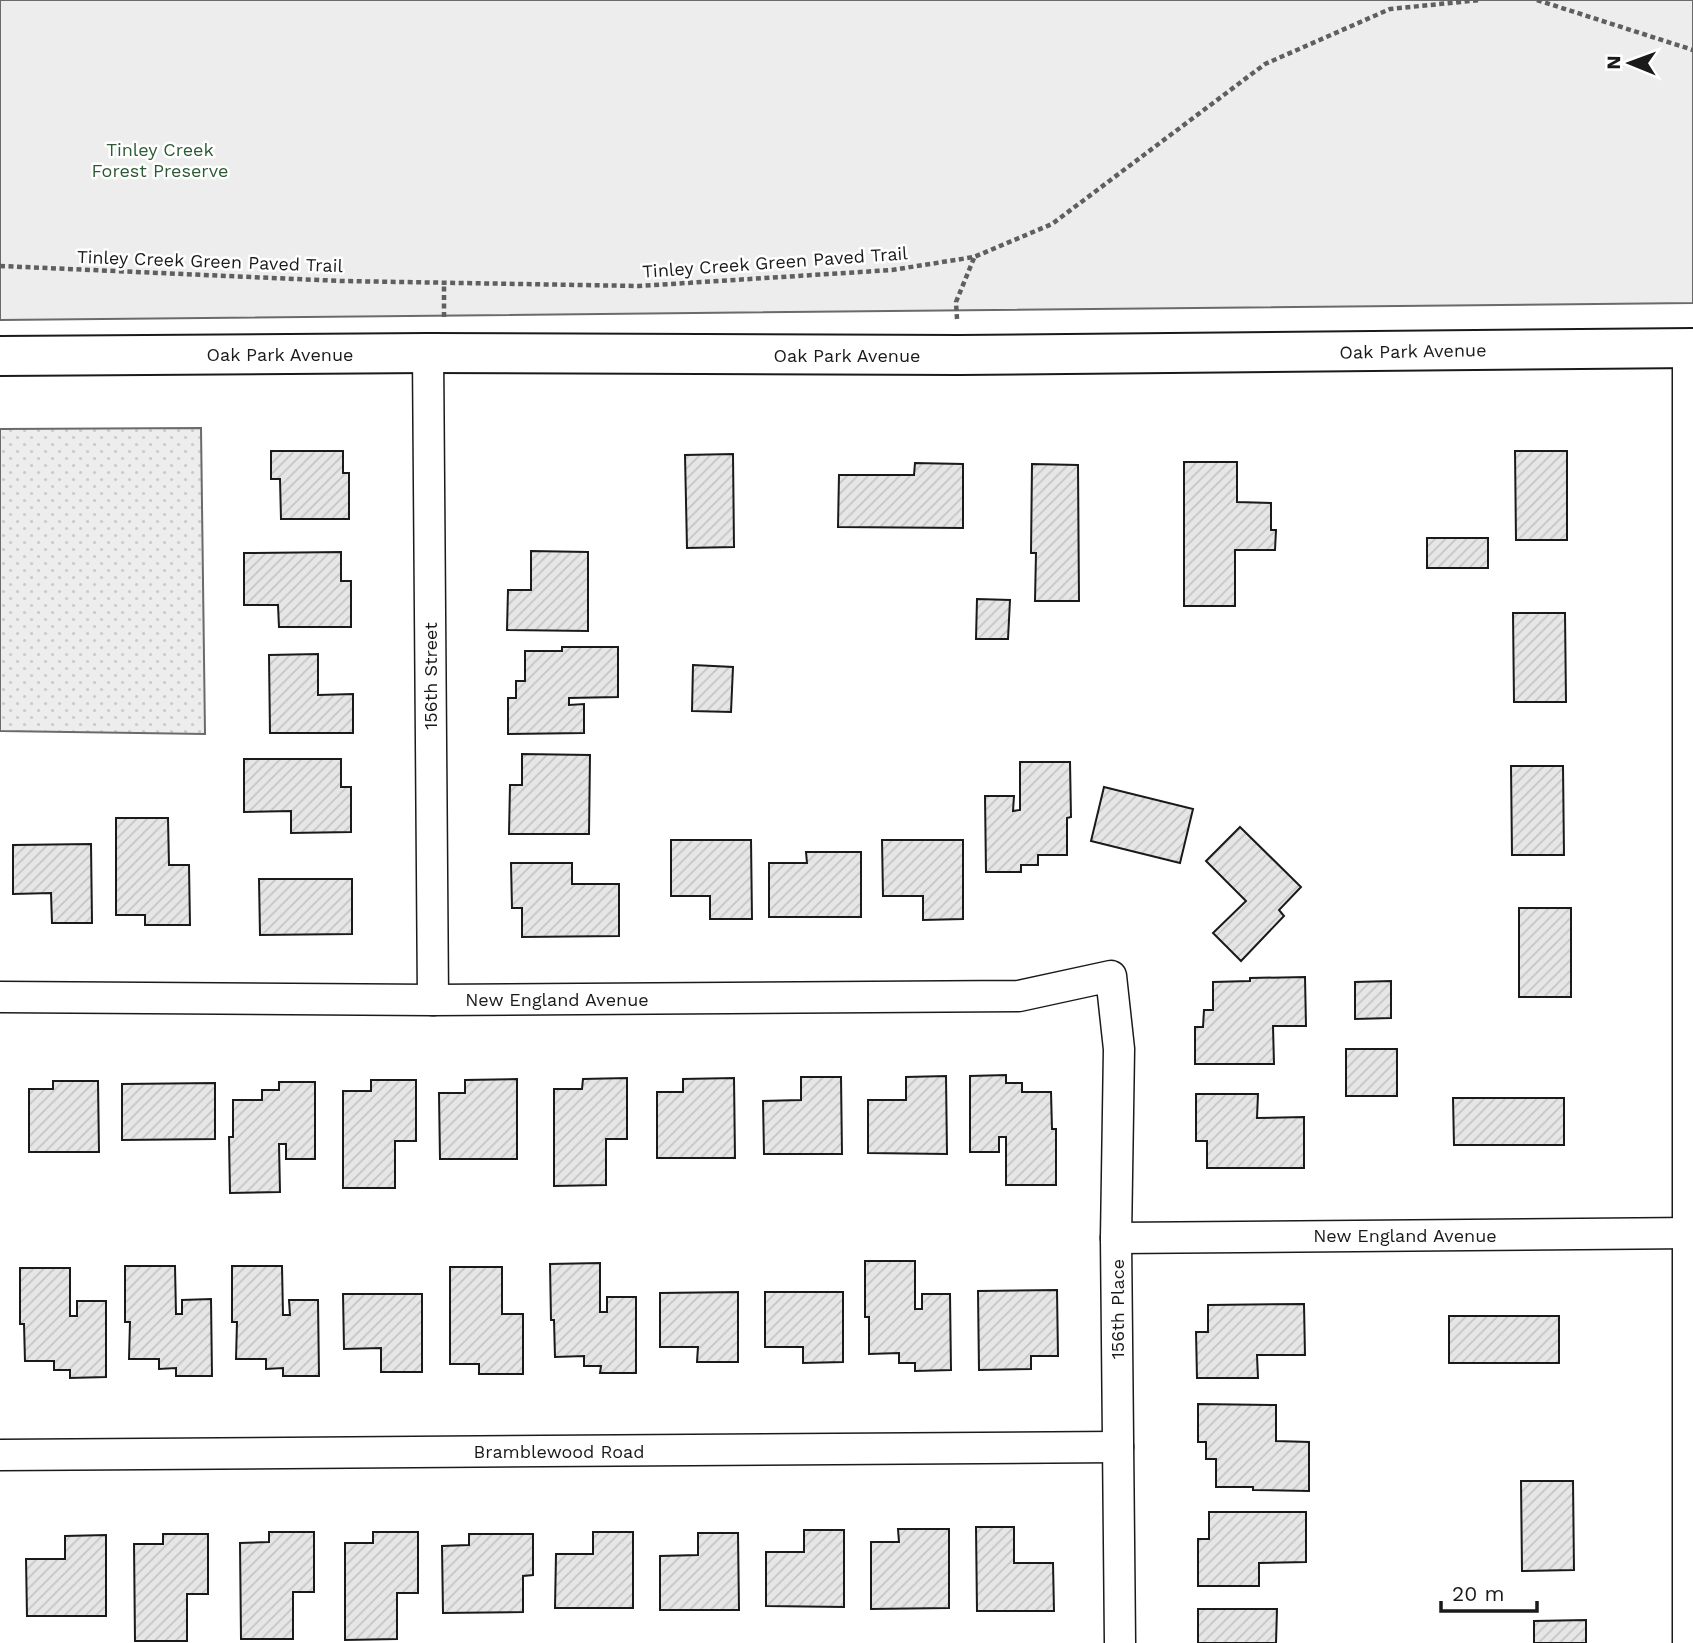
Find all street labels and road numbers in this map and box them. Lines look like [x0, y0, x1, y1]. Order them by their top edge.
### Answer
street label: Tinley Creek Green Paved Trail [642, 242, 909, 282]
street label: Tinley Creek Green Paved Trail [77, 246, 344, 276]
street label: Oak Park Avenue [1339, 339, 1487, 363]
street label: Oak Park Avenue [206, 344, 354, 365]
street label: Oak Park Avenue [773, 345, 921, 366]
street label: 156th Street [420, 622, 441, 730]
street label: New England Avenue [465, 989, 649, 1010]
street label: New England Avenue [1313, 1225, 1497, 1246]
street label: 156th Place [1107, 1259, 1128, 1359]
street label: Bramblewood Road [474, 1441, 644, 1462]

